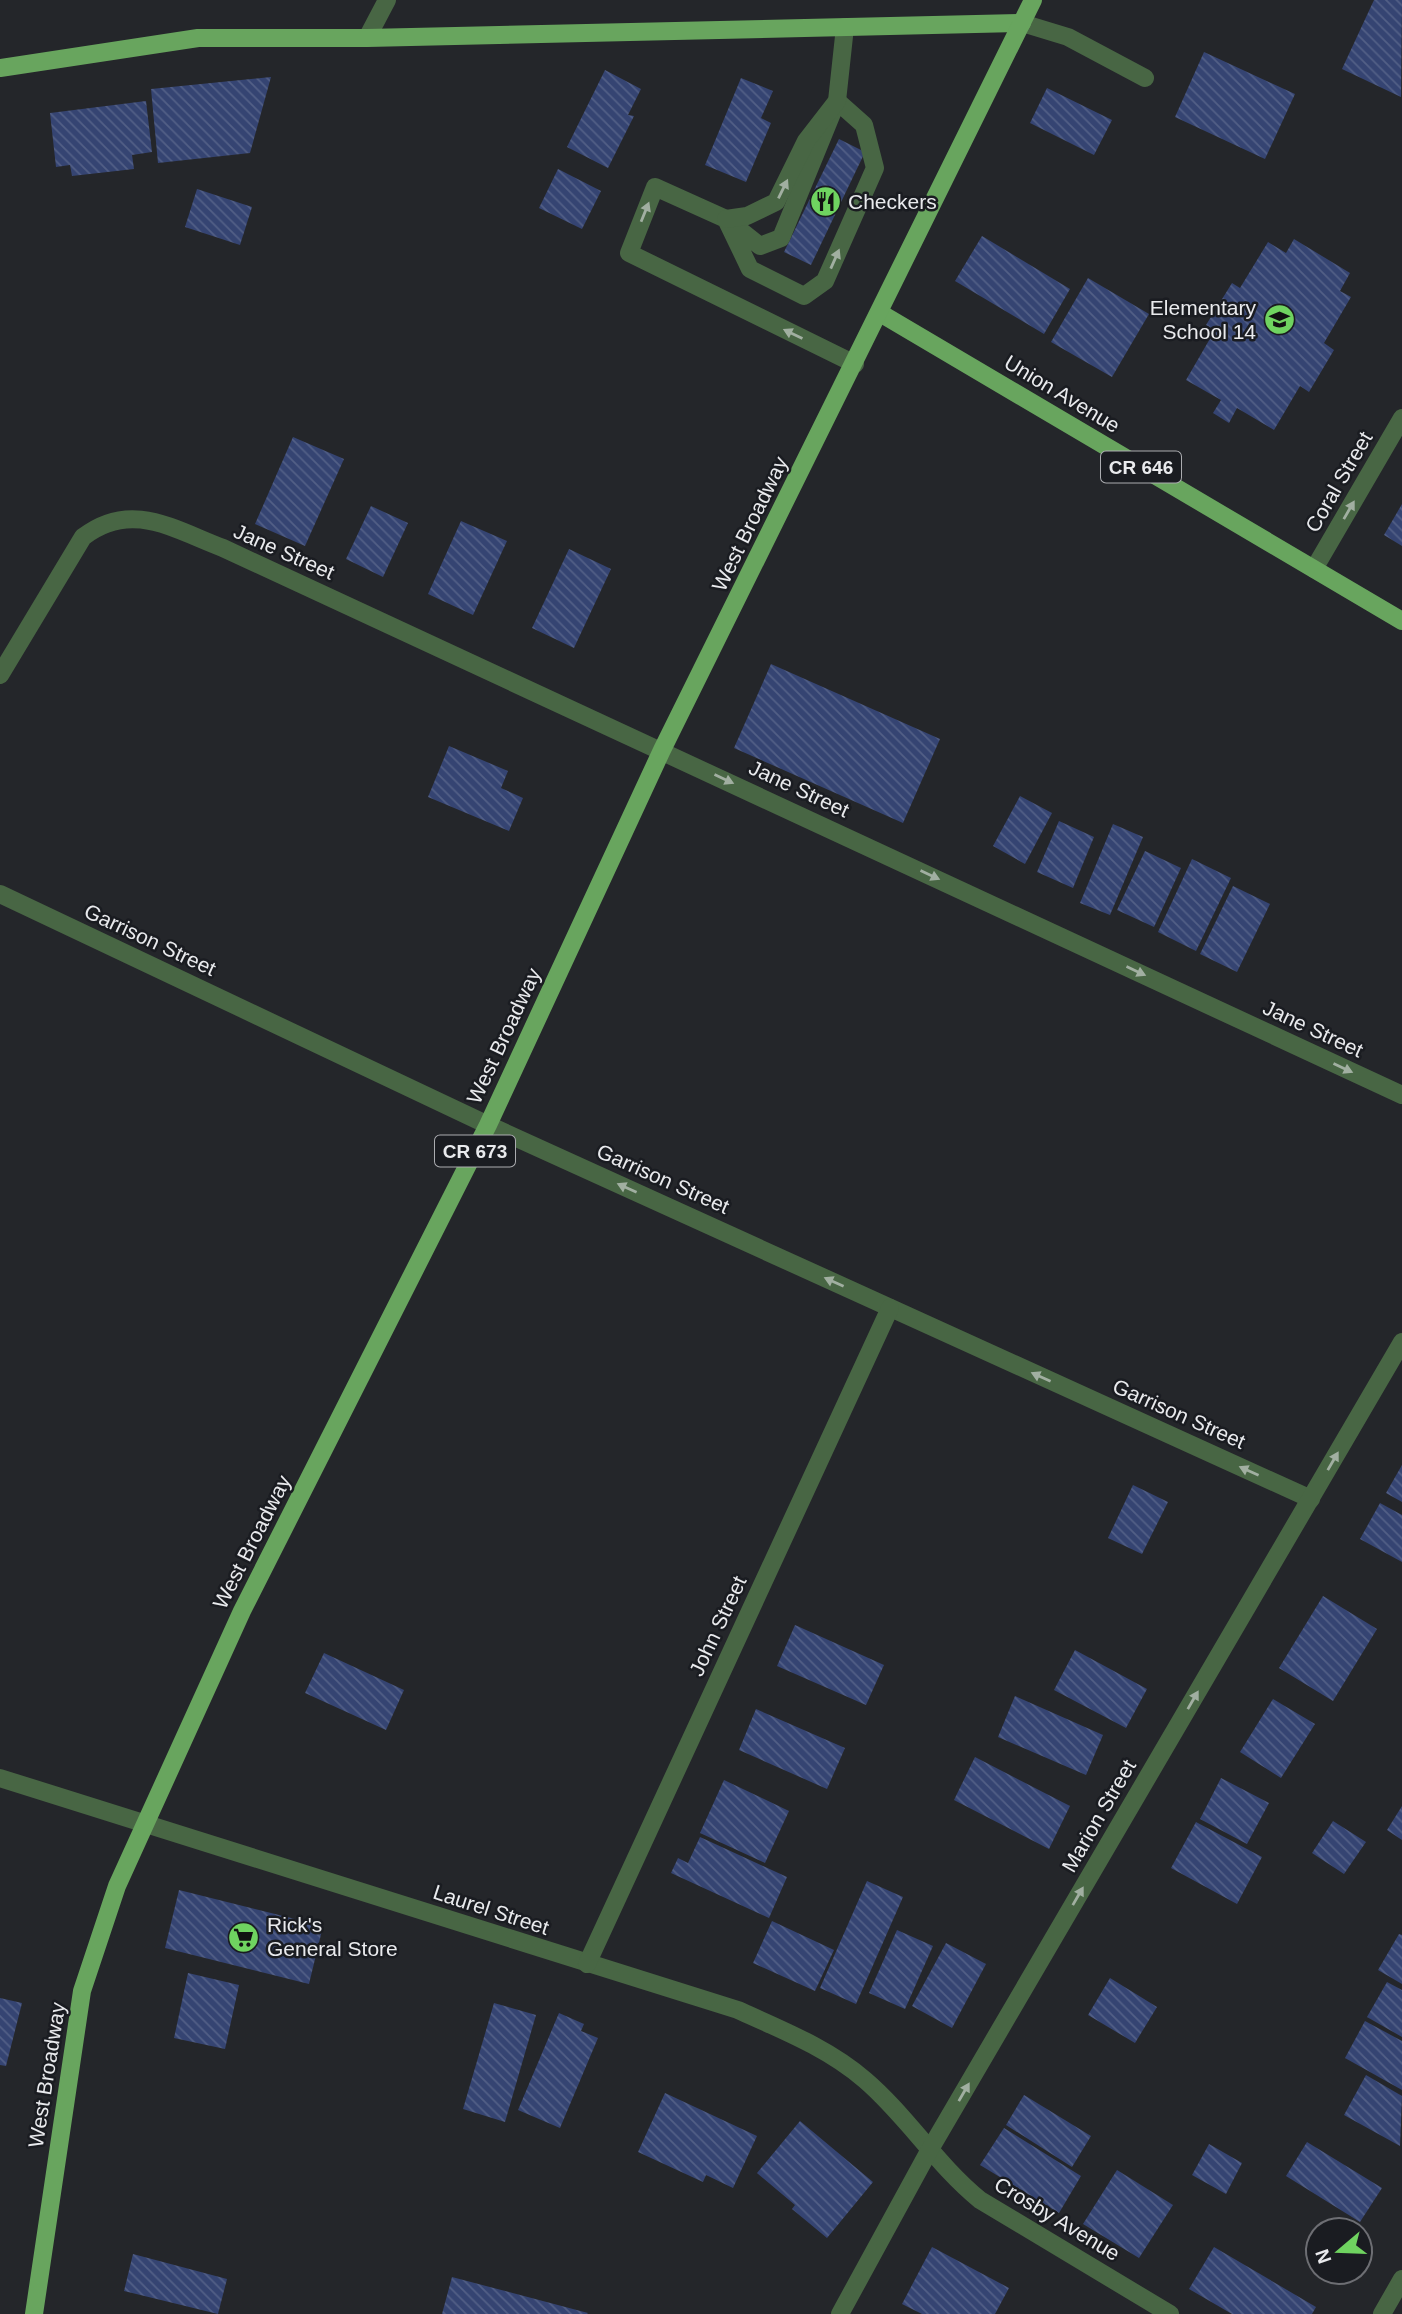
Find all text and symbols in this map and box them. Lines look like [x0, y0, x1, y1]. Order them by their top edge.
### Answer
one-way arrow [777, 179, 788, 199]
restaurant icon: Checkers [808, 185, 842, 219]
place label: Checkers [848, 190, 937, 213]
one-way arrow [640, 201, 651, 222]
one-way arrow [830, 248, 841, 269]
place label: Elementary School 14 [1150, 296, 1256, 343]
school or university icon: Elementary School 14 [1262, 303, 1296, 337]
one-way arrow [783, 328, 803, 339]
street label: Union Avenue [1000, 350, 1124, 437]
street label: Coral Street [1301, 427, 1377, 536]
street label: West Broadway [707, 452, 792, 595]
road number: CR 646 [1101, 452, 1181, 482]
one-way arrow [1343, 500, 1355, 520]
street label: Jane Street [230, 519, 338, 584]
street label: Jane Street [746, 755, 853, 822]
one-way arrow [714, 773, 734, 785]
one-way arrow [920, 869, 940, 881]
street label: Garrison Street [81, 899, 220, 980]
street label: West Broadway [462, 964, 545, 1107]
one-way arrow [1126, 966, 1146, 977]
street label: Jane Street [1260, 995, 1367, 1062]
one-way arrow [1332, 1062, 1353, 1073]
road number: CR 673 [435, 1135, 515, 1166]
street label: Garrison Street [593, 1139, 733, 1218]
one-way arrow [617, 1182, 638, 1193]
one-way arrow [824, 1276, 845, 1287]
one-way arrow [1031, 1371, 1052, 1382]
street label: Garrison Street [1109, 1374, 1249, 1453]
one-way arrow [1327, 1451, 1339, 1471]
one-way arrow [1238, 1465, 1259, 1476]
street label: West Broadway [208, 1471, 295, 1612]
street label: John Street [684, 1572, 751, 1679]
one-way arrow [1187, 1690, 1200, 1709]
street label: Marion Street [1057, 1755, 1140, 1876]
street label: Laurel Street [430, 1880, 552, 1939]
one-way arrow [1072, 1886, 1084, 1906]
place label: Rick's General Store [267, 1913, 398, 1960]
supermarket icon: Rick's General Store [227, 1920, 261, 1954]
street label: West Broadway [24, 2000, 69, 2149]
one-way arrow [957, 2083, 970, 2102]
street label: Crosby Avenue [990, 2172, 1124, 2265]
north arrow [1304, 2216, 1374, 2286]
text: N [1311, 2246, 1336, 2266]

